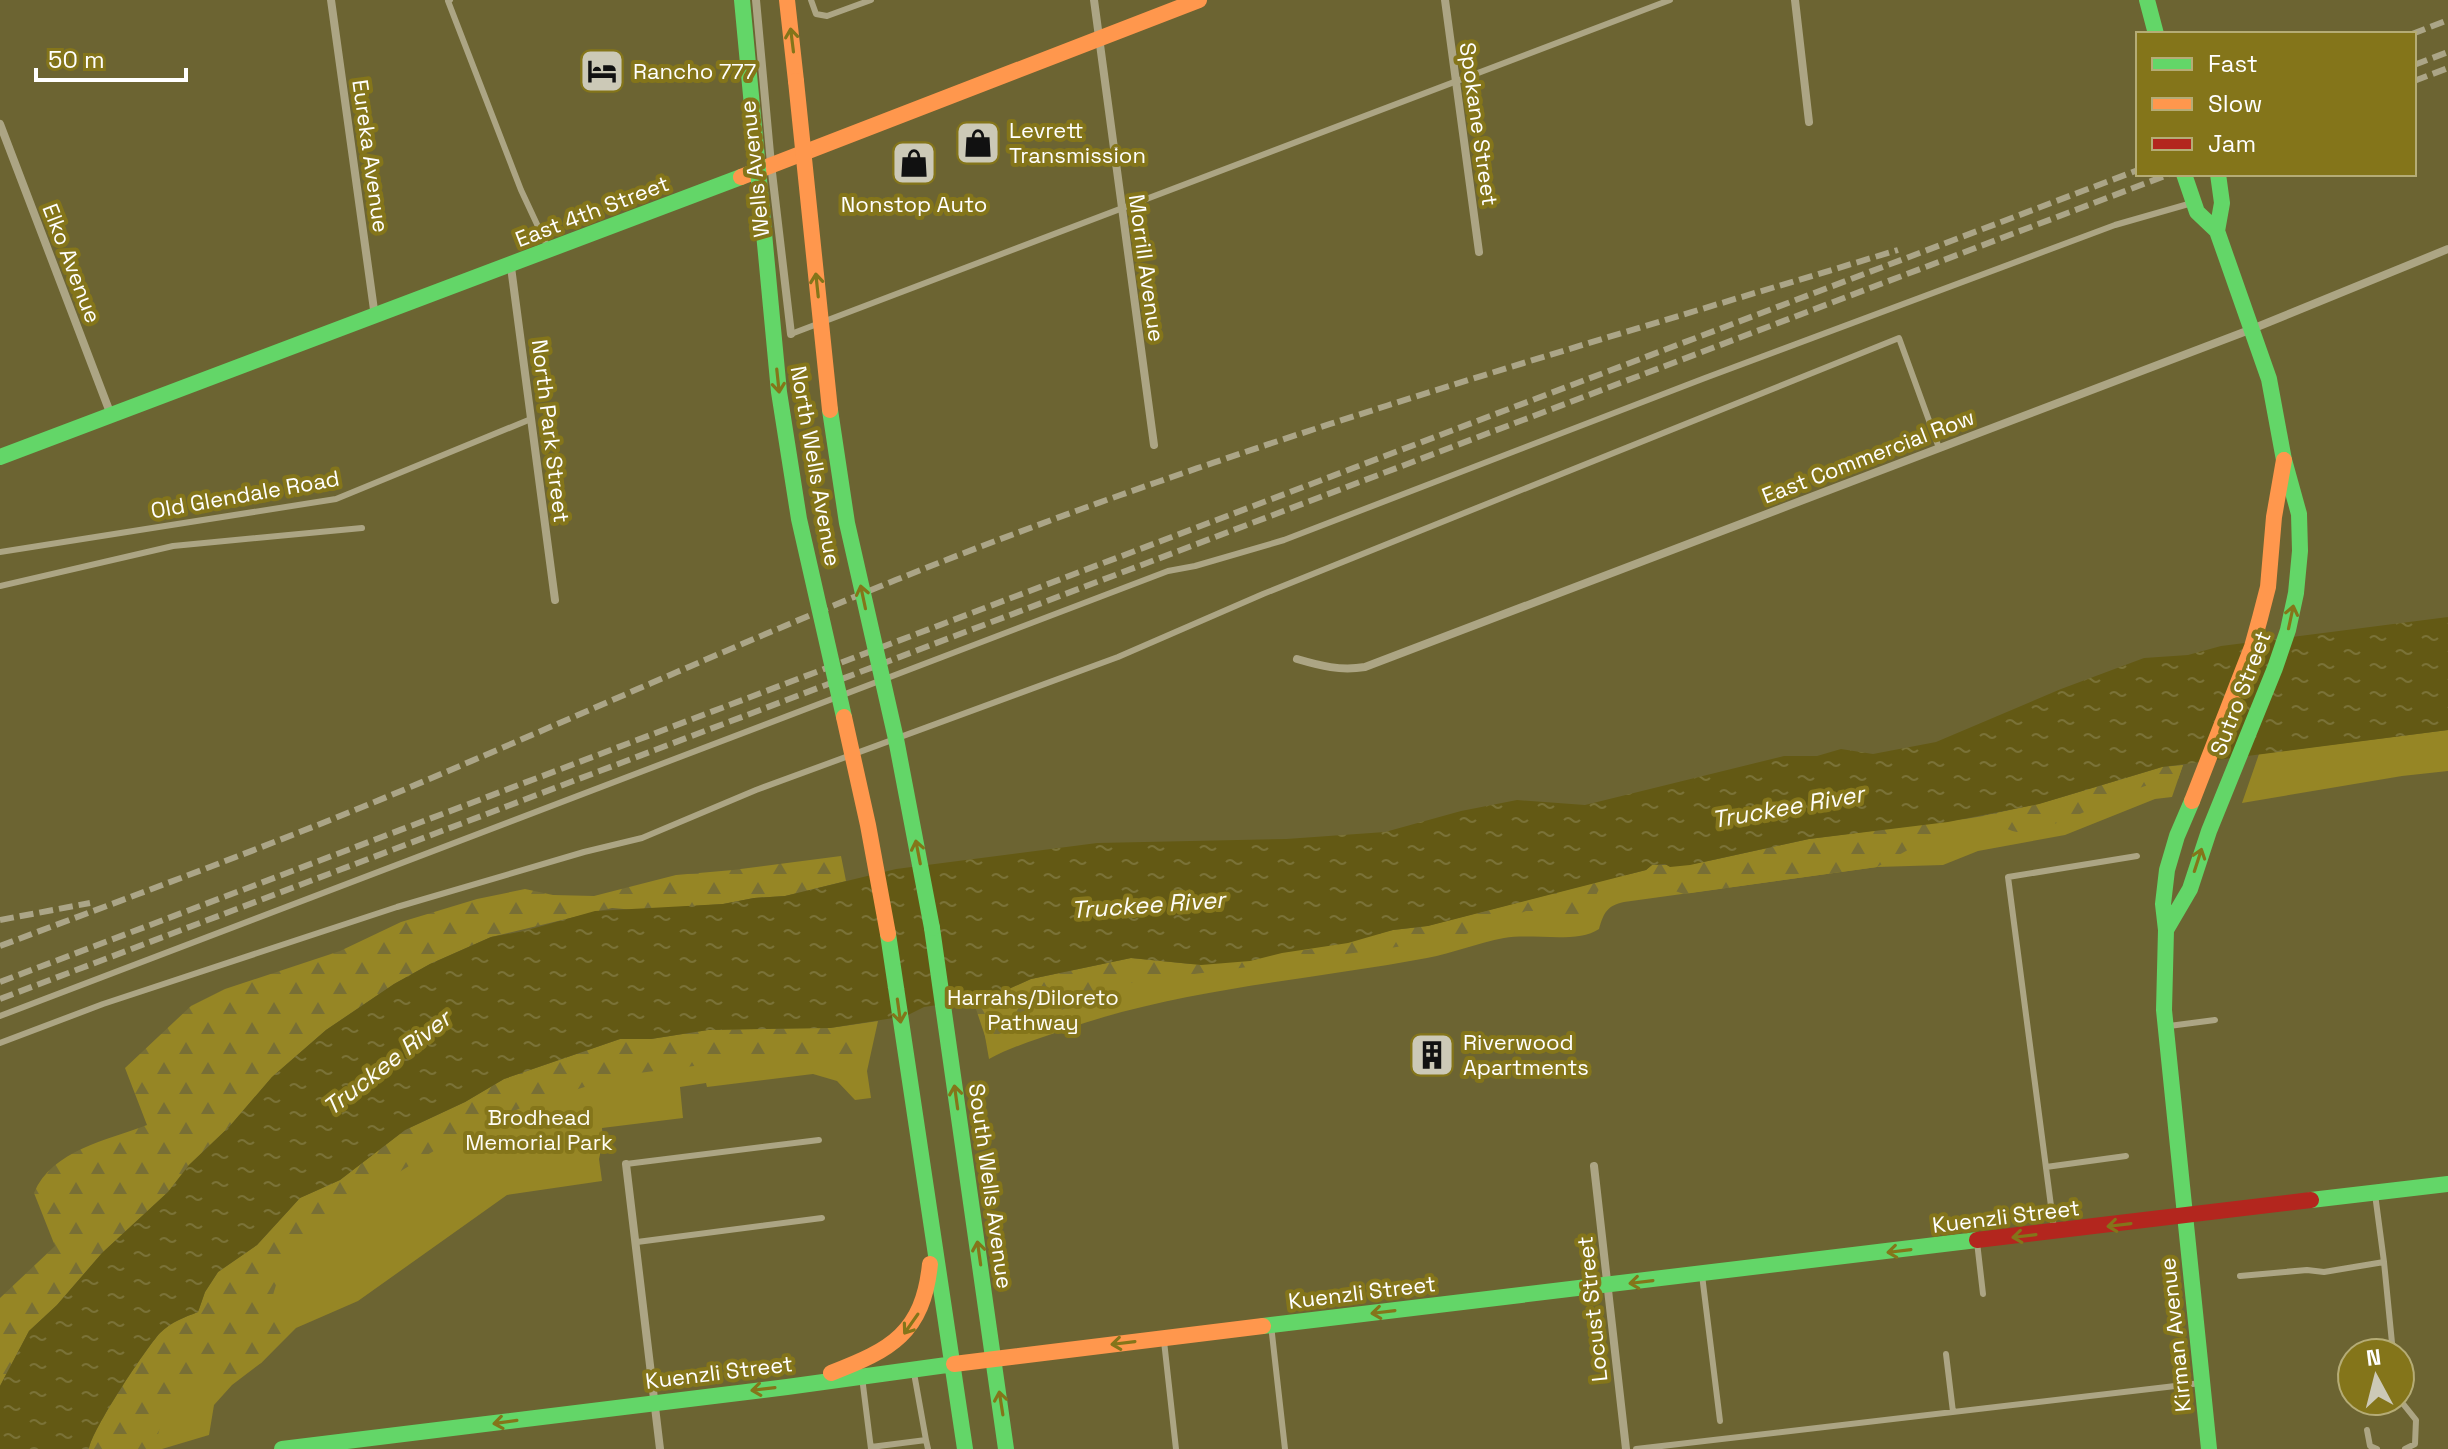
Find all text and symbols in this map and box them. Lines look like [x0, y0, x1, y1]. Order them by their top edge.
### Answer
one-way arrow [784, 28, 799, 54]
scale bar [36, 32, 186, 82]
legend [2136, 32, 2416, 176]
street label: Spokane Street [1454, 40, 1504, 208]
text: 50 m [48, 44, 105, 75]
hotel icon: Rancho 777 [578, 47, 626, 95]
text: Fast [2208, 48, 2258, 79]
place label: Rancho 777 [633, 57, 756, 85]
street label: Eureka Avenue [346, 78, 396, 234]
text: Slow [2208, 88, 2262, 119]
street label: Wells Avenue [733, 99, 775, 239]
place label: Levrett Transmission [1009, 116, 1146, 169]
shop icon: Levrett Transmission [954, 119, 1002, 167]
text: Jam [2208, 128, 2256, 159]
shop icon: Nonstop Auto [890, 139, 938, 187]
street label: East 4th Street [511, 169, 673, 253]
place label: Nonstop Auto [841, 190, 987, 218]
street label: Morrill Avenue [1123, 193, 1171, 343]
street label: Elko Avenue [36, 199, 108, 327]
one-way arrow [809, 272, 824, 299]
street label: North Park Street [526, 338, 576, 524]
street label: North Wells Avenue [785, 364, 847, 568]
one-way arrow [770, 367, 785, 394]
street label: East Commercial Row [1758, 402, 1978, 510]
street label: Old Glendale Road [148, 464, 342, 524]
one-way arrow [855, 585, 870, 611]
one-way arrow [2284, 605, 2299, 631]
street label: Sutro Street [2203, 627, 2277, 759]
water label: Truckee River [1709, 777, 1869, 835]
one-way arrow [909, 839, 924, 865]
one-way arrow [2192, 848, 2207, 873]
water label: Truckee River [1070, 883, 1229, 925]
park label: Harrahs/Diloreto Pathway [947, 983, 1119, 1036]
one-way arrow [892, 998, 907, 1023]
water label: Truckee River [316, 1001, 459, 1122]
place label: Riverwood Apartments [1463, 1028, 1589, 1081]
building icon: Riverwood Apartments [1408, 1031, 1456, 1079]
street label: South Wells Avenue [963, 1082, 1019, 1290]
one-way arrow [948, 1085, 963, 1111]
park label: Brodhead Memorial Park [465, 1103, 613, 1156]
street label: Kuenzli Street [1931, 1193, 2081, 1239]
one-way arrow [2107, 1218, 2132, 1233]
one-way arrow [2011, 1229, 2038, 1244]
street label: Locust Street [1570, 1235, 1614, 1383]
one-way arrow [971, 1241, 986, 1266]
one-way arrow [1887, 1244, 1912, 1259]
street label: Kirman Avenue [2153, 1256, 2197, 1414]
street label: Kuenzli Street [1287, 1269, 1437, 1315]
one-way arrow [1628, 1274, 1655, 1289]
one-way arrow [1370, 1305, 1397, 1320]
one-way arrow [903, 1313, 919, 1335]
one-way arrow [1110, 1335, 1137, 1350]
north arrow [2336, 1337, 2416, 1417]
text: N [2365, 1342, 2383, 1372]
street label: Kuenzli Street [644, 1349, 794, 1395]
one-way arrow [750, 1382, 777, 1397]
one-way arrow [993, 1391, 1008, 1417]
one-way arrow [493, 1415, 518, 1430]

